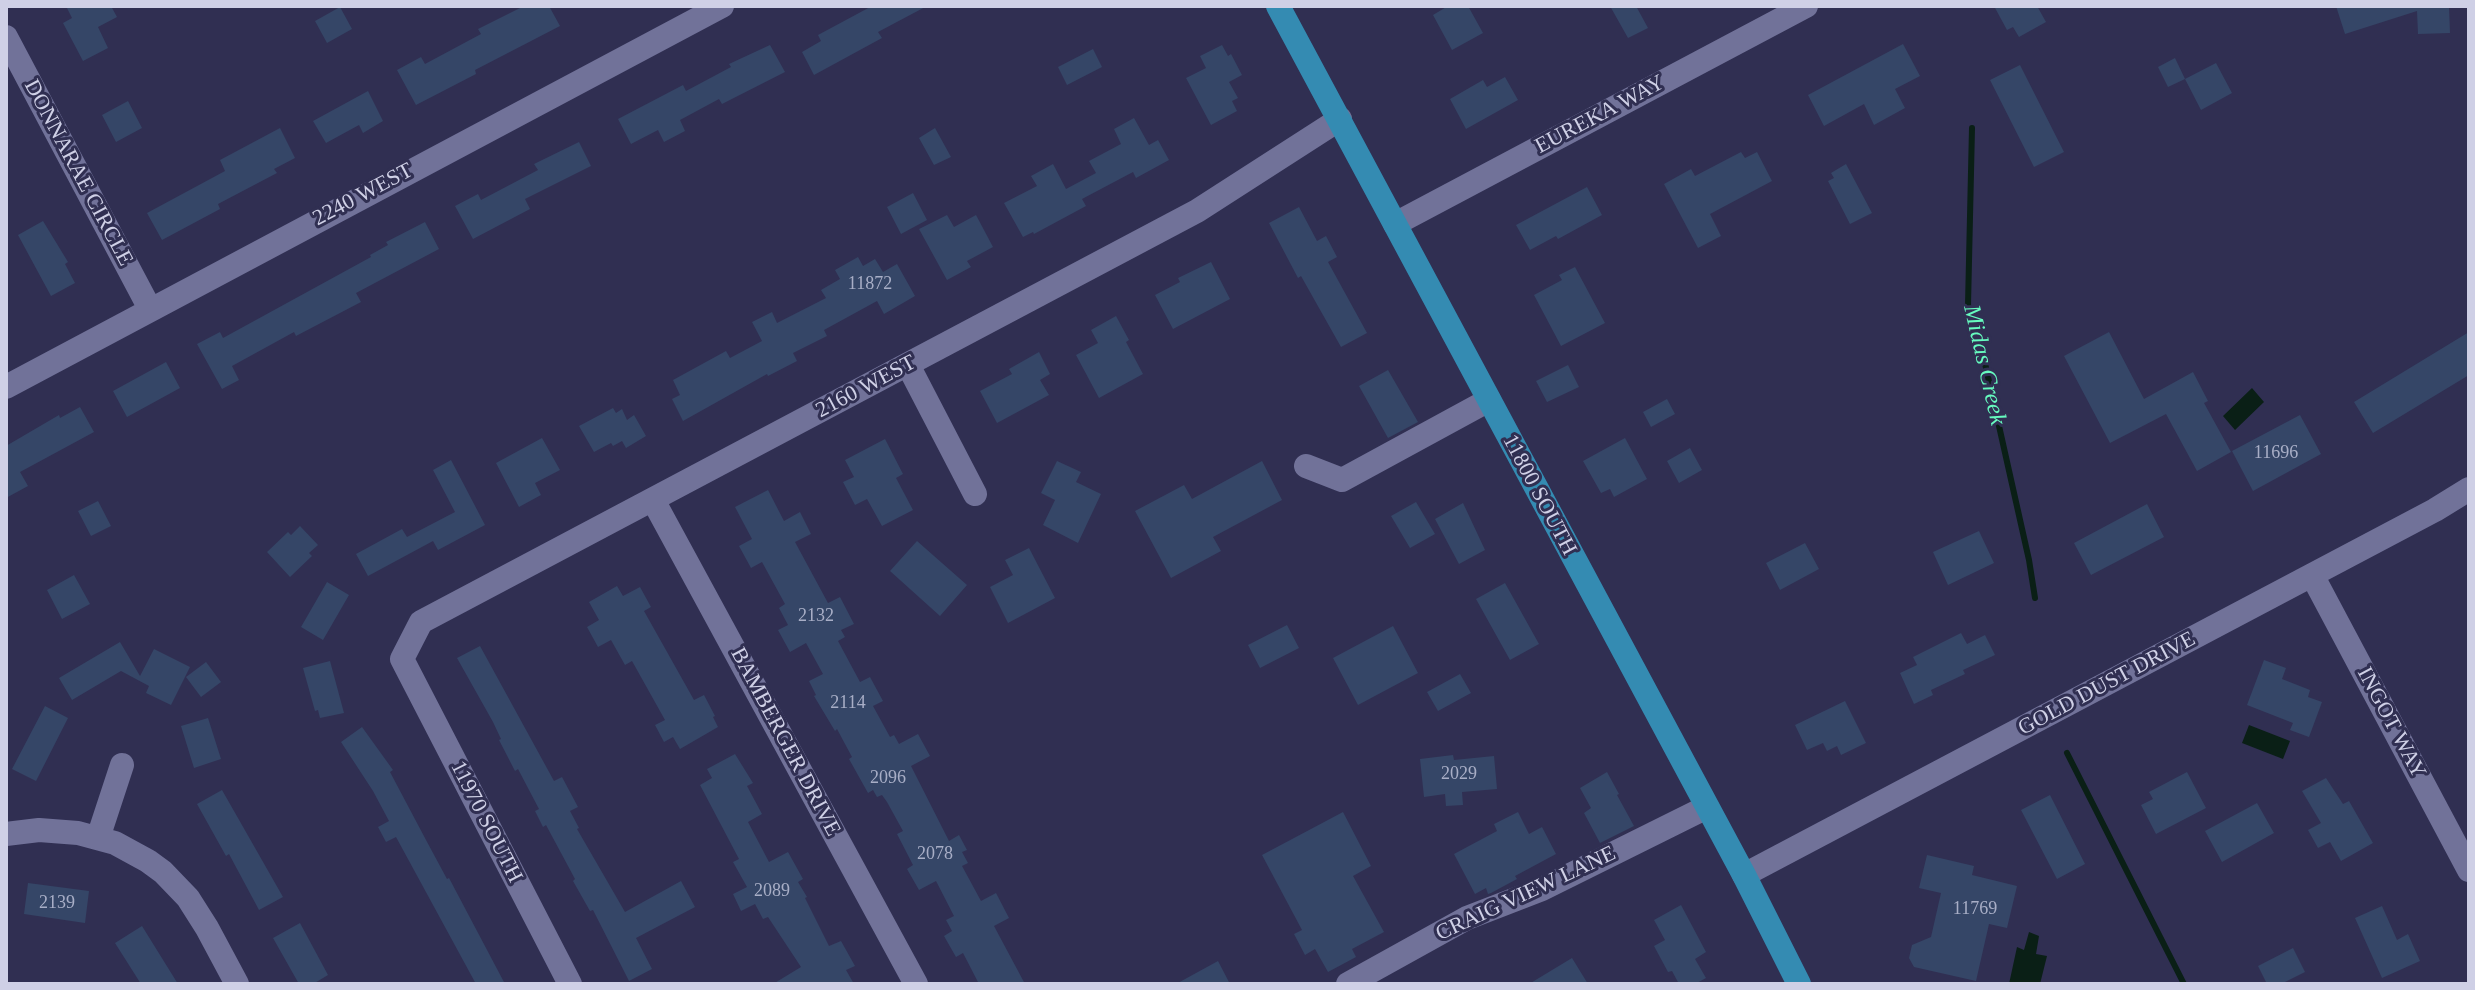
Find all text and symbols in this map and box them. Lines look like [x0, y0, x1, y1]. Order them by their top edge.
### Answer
street label: EUREKA WAY [1531, 70, 1669, 160]
street label: DONNARAE CIRCLE [18, 75, 138, 271]
street label: 2240 WEST [309, 158, 417, 232]
house number: 11872 [848, 273, 892, 295]
water label: Midas Creek [1956, 302, 2012, 428]
street label: 2160 WEST [812, 350, 920, 424]
street label: 11800 SOUTH [1496, 430, 1582, 560]
house number: 11696 [2254, 442, 2298, 464]
house number: 2132 [798, 605, 834, 627]
street label: GOLD DUST DRIVE [2014, 626, 2200, 742]
street label: BAMBERGER DRIVE [724, 643, 846, 841]
street label: INGOT WAY [2351, 663, 2431, 783]
house number: 2114 [830, 692, 866, 714]
street label: 11970 SOUTH [444, 757, 528, 887]
house number: 2029 [1441, 763, 1477, 785]
house number: 2096 [870, 767, 906, 789]
street label: CRAIG VIEW LANE [1432, 841, 1620, 947]
house number: 2078 [917, 843, 953, 865]
house number: 2089 [754, 880, 790, 902]
house number: 2139 [39, 892, 75, 914]
house number: 11769 [1953, 898, 1997, 920]

